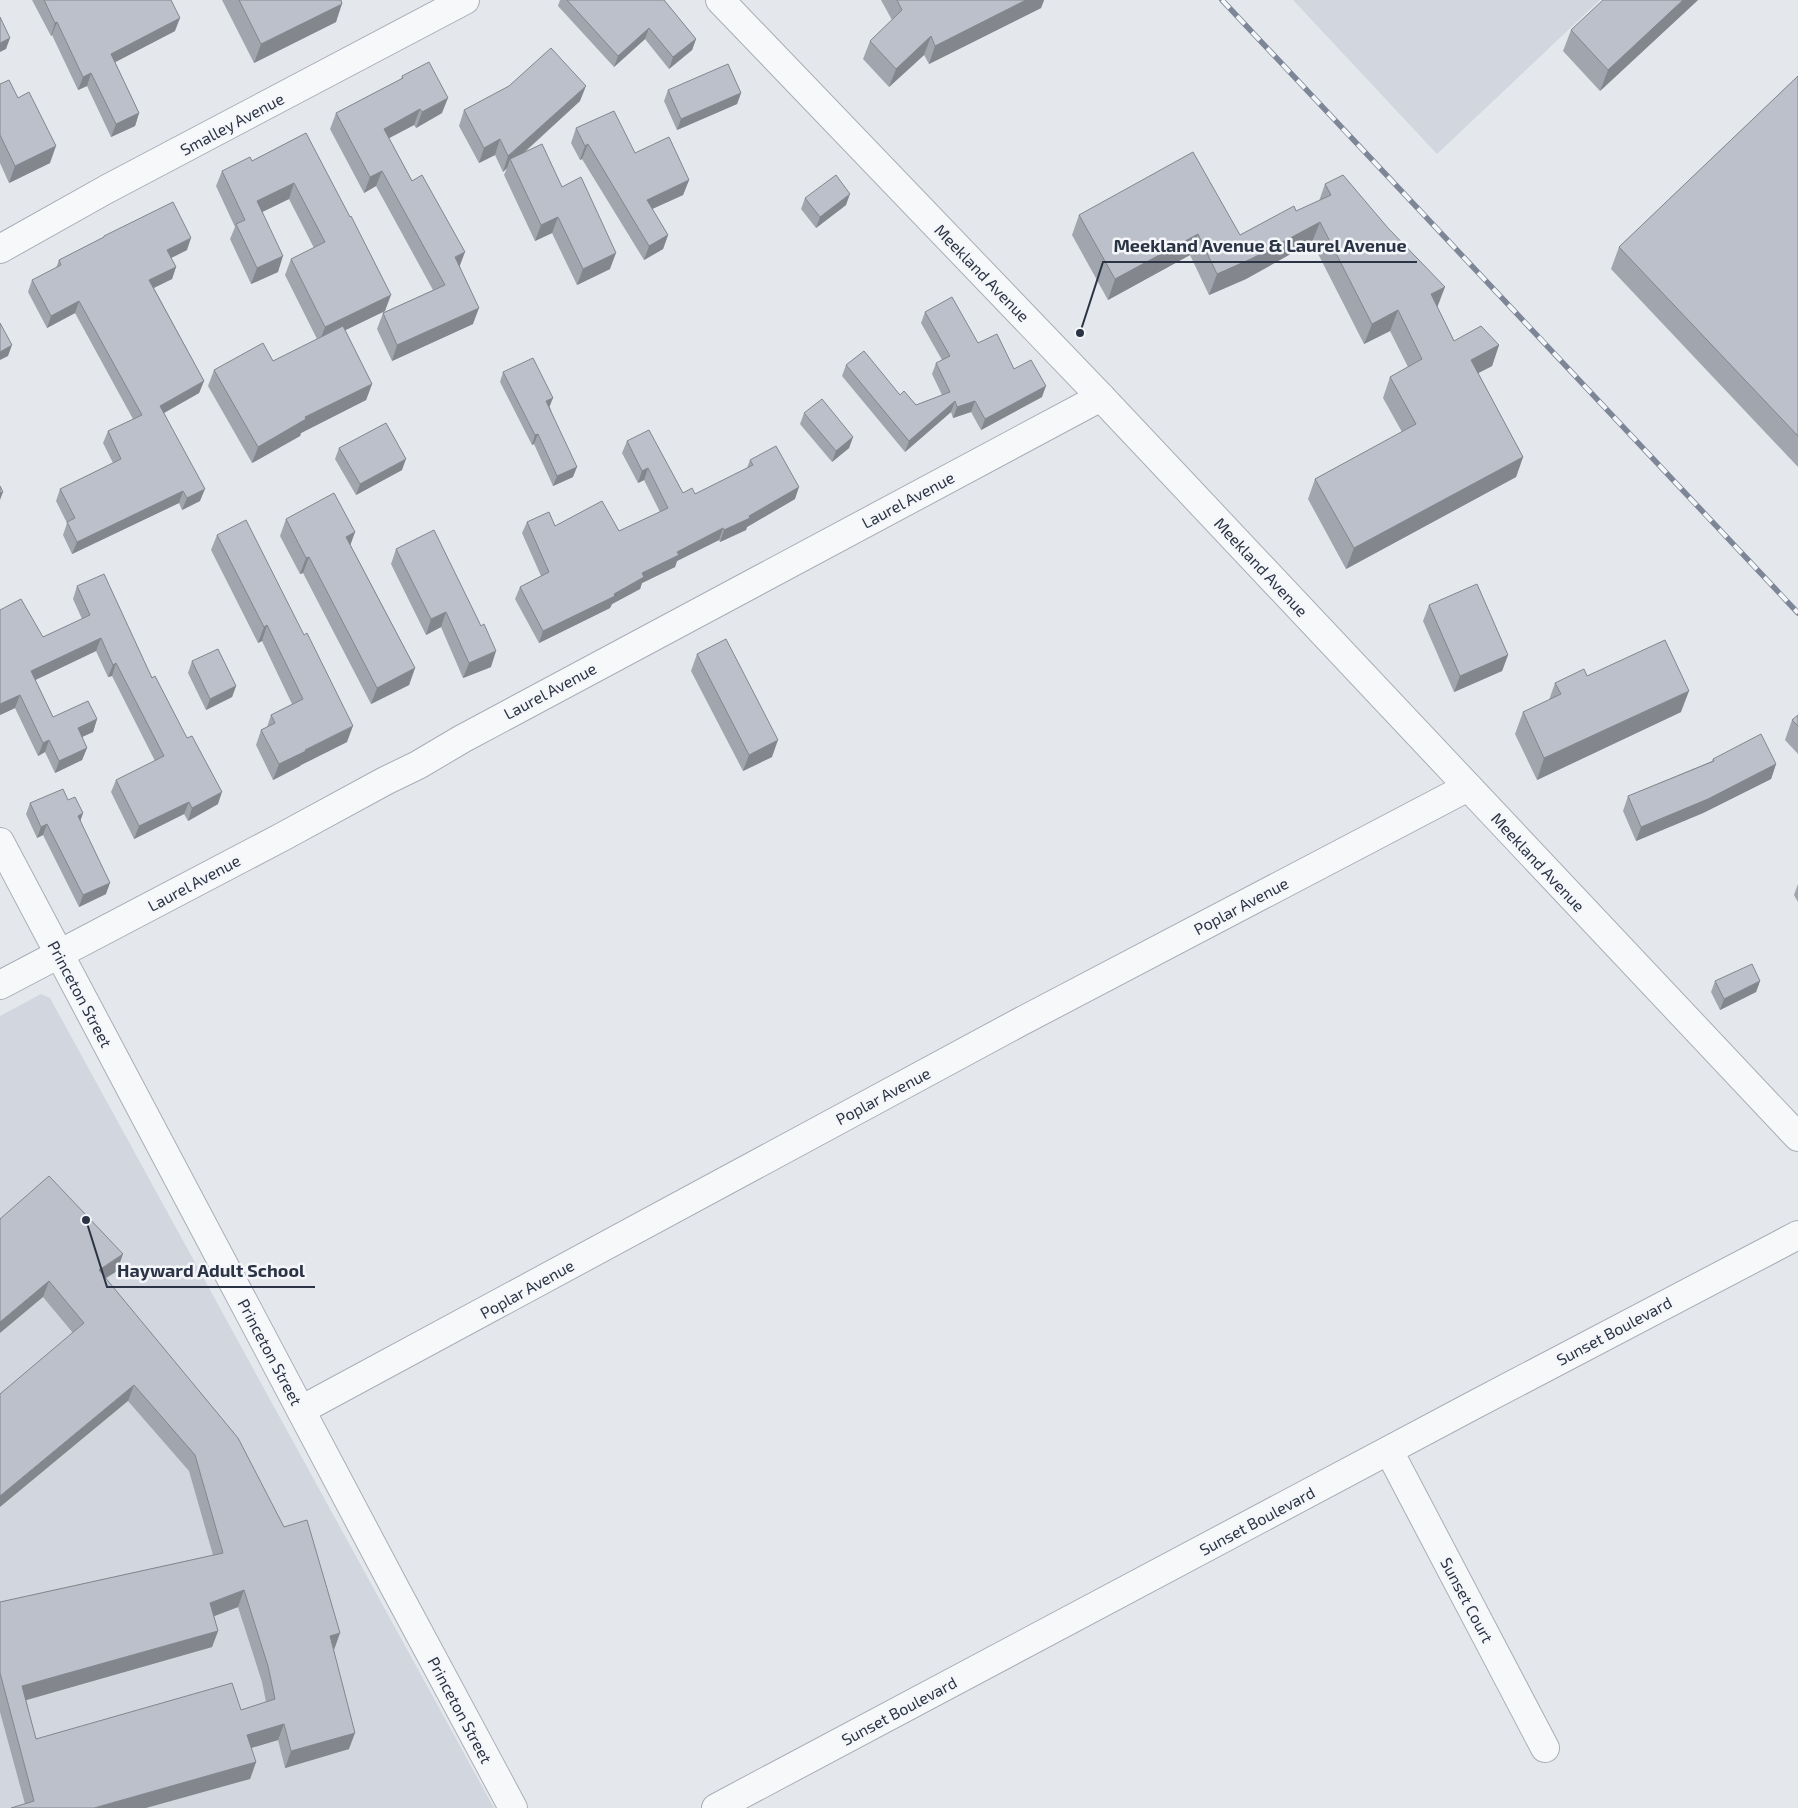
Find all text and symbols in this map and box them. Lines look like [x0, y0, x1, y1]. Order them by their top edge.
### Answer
street label: Smalley Avenue [177, 88, 287, 159]
street label: Meekland Avenue [931, 220, 1034, 325]
callout: Meekland Avenue & Laurel Avenue [1103, 229, 1417, 262]
text: Meekland Avenue & Laurel Avenue [1113, 234, 1407, 256]
street label: Laurel Avenue [858, 467, 957, 532]
street label: Meekland Avenue [1211, 513, 1312, 620]
street label: Laurel Avenue [500, 658, 599, 723]
street label: Meekland Avenue [1488, 808, 1589, 915]
street label: Laurel Avenue [144, 850, 243, 915]
street label: Poplar Avenue [1190, 873, 1291, 938]
street label: Princeton Street [44, 937, 117, 1050]
street label: Poplar Avenue [832, 1063, 933, 1128]
callout: Hayward Adult School [107, 1254, 315, 1287]
street label: Poplar Avenue [477, 1255, 577, 1322]
text: Hayward Adult School [117, 1259, 305, 1281]
street label: Sunset Boulevard [1553, 1292, 1675, 1369]
street label: Princeton Street [234, 1295, 307, 1408]
street label: Sunset Boulevard [1196, 1482, 1318, 1559]
street label: Sunset Court [1437, 1554, 1498, 1646]
street label: Princeton Street [424, 1653, 497, 1766]
street label: Sunset Boulevard [838, 1672, 960, 1749]

